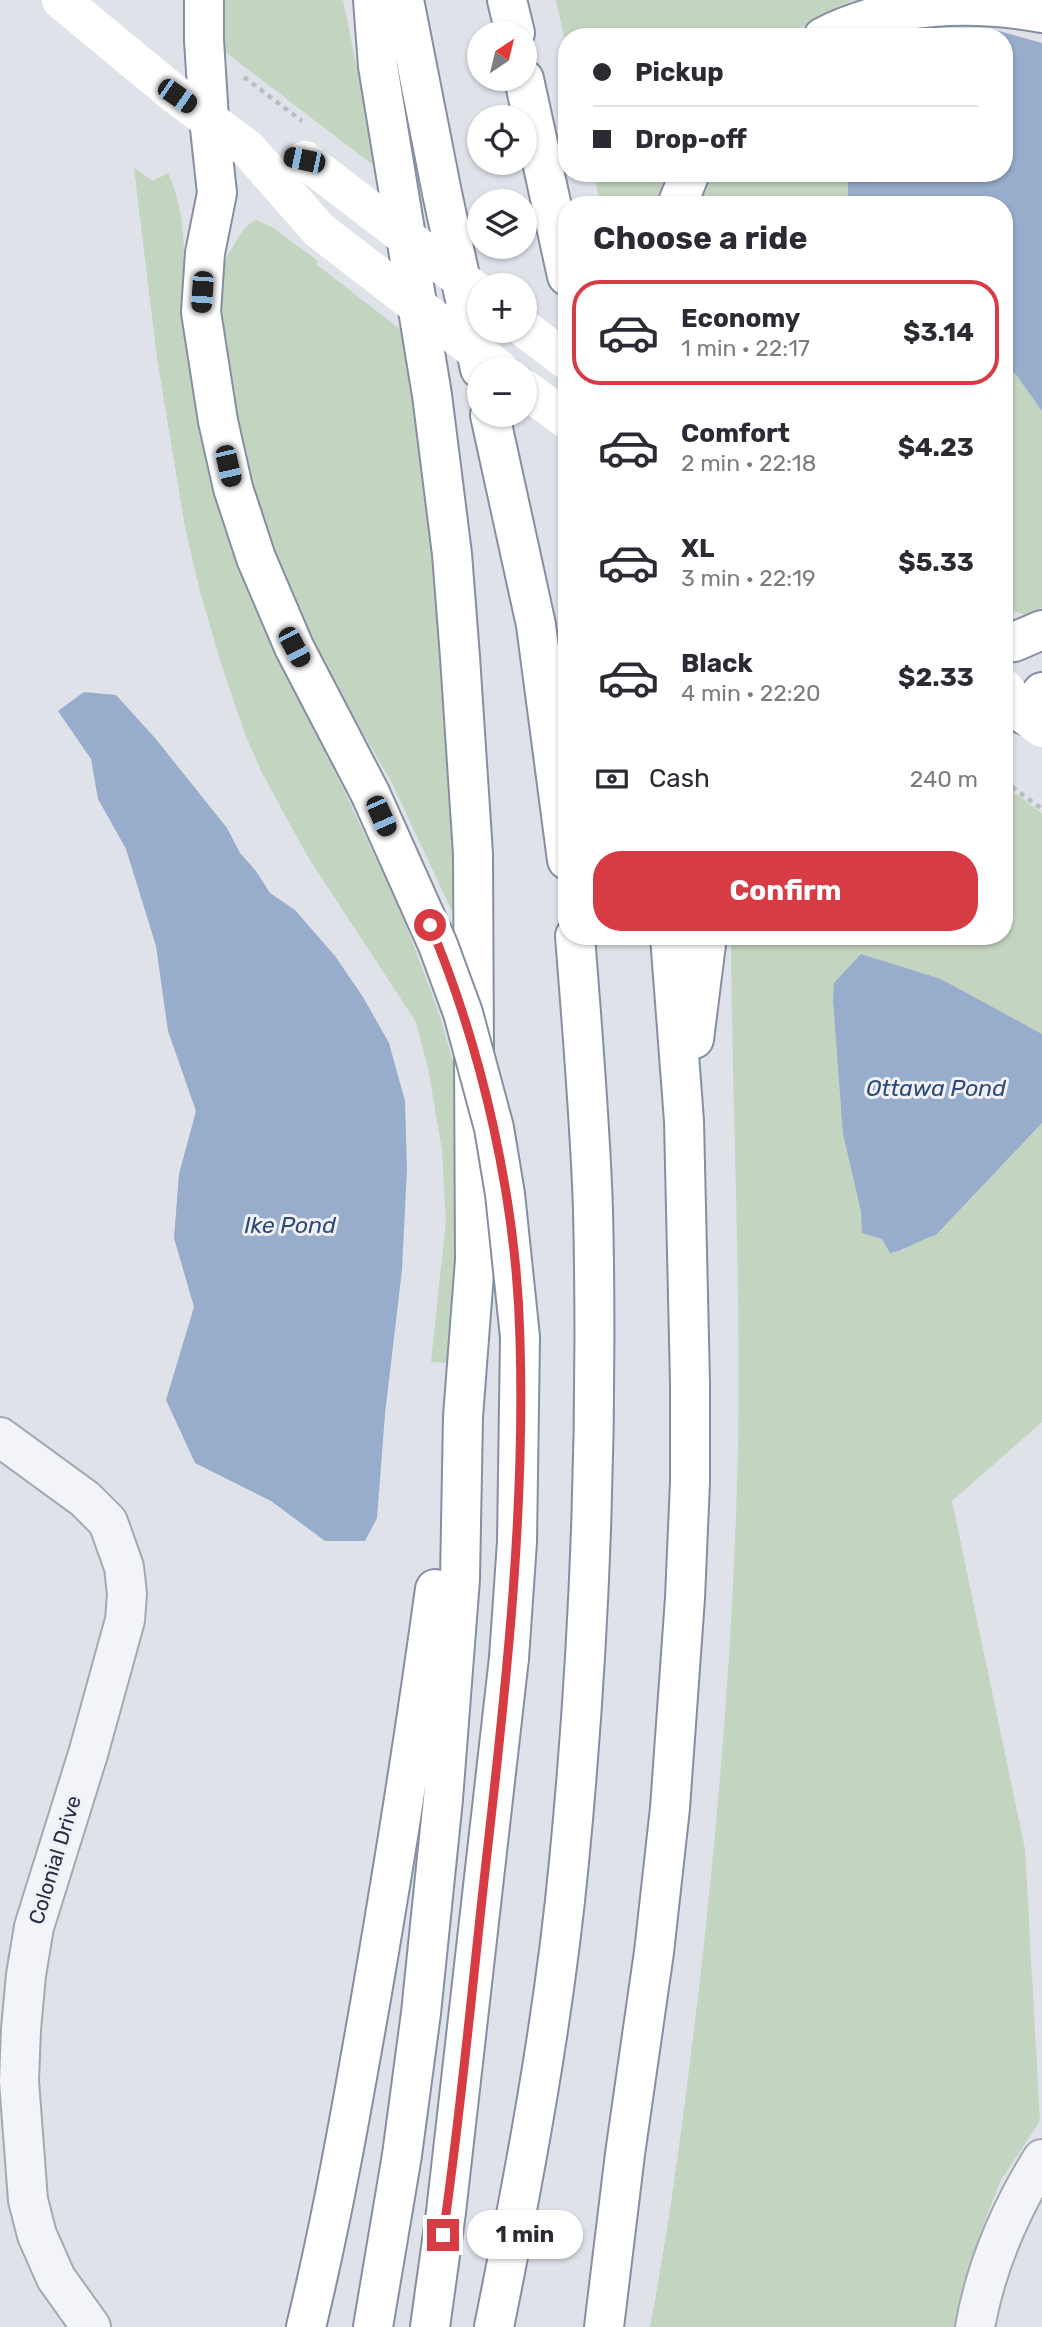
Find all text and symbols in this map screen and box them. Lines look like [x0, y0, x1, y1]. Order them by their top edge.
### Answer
north arrow [467, 21, 537, 91]
map controls [467, 21, 537, 427]
text: Pickup [635, 57, 724, 88]
car [154, 75, 201, 117]
button: locate [467, 105, 537, 175]
text: Drop-off [635, 124, 747, 155]
car [282, 145, 327, 175]
button: layers [467, 189, 537, 259]
text: Choose a ride [593, 219, 807, 257]
car [191, 270, 214, 314]
button: + [467, 273, 537, 343]
icon: car [597, 301, 660, 364]
text: Economy [681, 303, 800, 334]
text: $3.14 [903, 317, 974, 348]
text: 1 min · 22:17 [681, 334, 810, 362]
button: − [467, 357, 537, 427]
icon: car [597, 416, 660, 479]
text: Comfort [681, 418, 790, 449]
text: $4.23 [898, 432, 974, 463]
car [214, 443, 243, 489]
text: 2 min · 22:18 [681, 449, 816, 477]
icon: car [597, 531, 660, 594]
text: XL [681, 533, 714, 564]
text: $5.33 [898, 547, 974, 578]
text: 3 min · 22:19 [681, 564, 816, 592]
car [275, 624, 314, 670]
icon: car [597, 646, 660, 709]
text: Black [681, 648, 753, 679]
text: $2.33 [898, 662, 974, 693]
text: 4 min · 22:20 [681, 679, 821, 707]
icon: cash [593, 760, 631, 798]
text: Cash [649, 763, 710, 794]
text: 240 m [910, 765, 978, 793]
car [363, 793, 400, 839]
button: Confirm [593, 851, 978, 931]
route start [414, 909, 446, 941]
water label: Ottawa Pond [866, 1074, 1006, 1102]
water label: Ike Pond [244, 1211, 336, 1239]
street label: Colonial Drive [23, 1792, 86, 1927]
callout: 1 min [467, 2210, 583, 2260]
route end [427, 2219, 459, 2251]
text: 1 min [496, 2220, 554, 2248]

